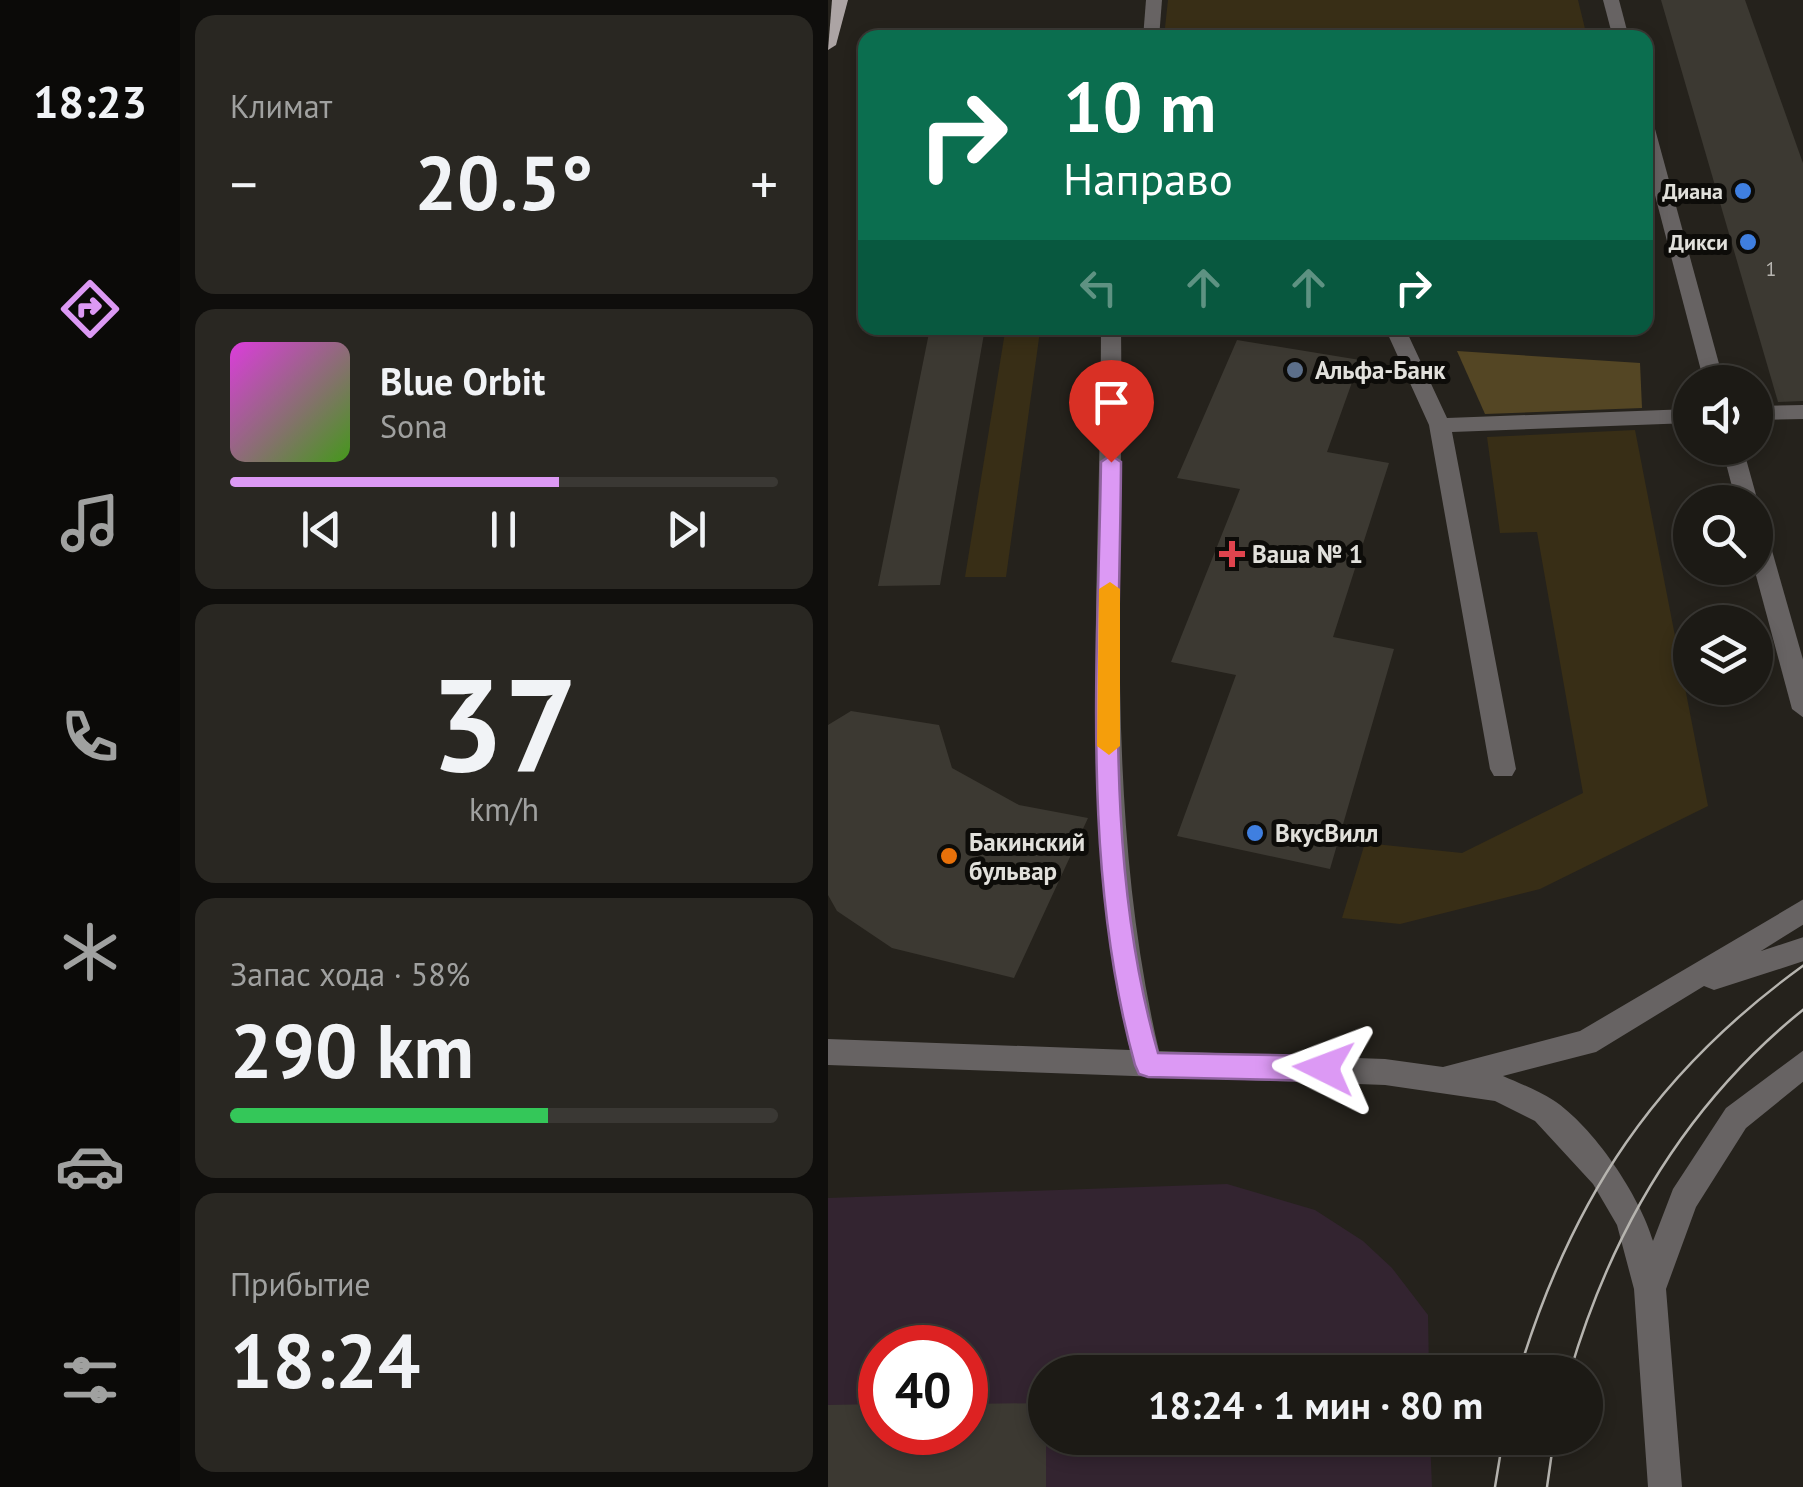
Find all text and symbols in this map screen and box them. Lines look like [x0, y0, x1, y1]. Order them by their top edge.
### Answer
text: 10 m [1063, 61, 1216, 151]
icon: right [898, 70, 1028, 200]
text: 18:23 [33, 72, 147, 130]
text: Климат [230, 85, 332, 127]
text: 20.5° [415, 134, 593, 231]
text: − [230, 148, 258, 219]
text: + [750, 148, 778, 219]
text: Направо [1063, 149, 1233, 207]
place label: Диана [1662, 177, 1723, 205]
marker: Диана [1732, 180, 1754, 202]
place label: Дикси [1669, 228, 1728, 256]
marker: Дикси [1737, 231, 1759, 253]
house number: 1 [1766, 256, 1776, 282]
icon: left [1071, 260, 1126, 315]
icon: ahead [1176, 260, 1231, 315]
icon: ahead [1281, 260, 1336, 315]
icon: right [1386, 260, 1441, 315]
icon: directions [55, 274, 125, 344]
place label: Альфа-Банк [1315, 354, 1446, 386]
text: Blue Orbit [380, 356, 545, 405]
marker: Альфа-Банк [1284, 359, 1306, 381]
pin [1069, 360, 1154, 463]
map controls [1673, 365, 1773, 705]
button: sound [1673, 365, 1773, 465]
icon: arrive [1084, 375, 1139, 430]
text: Sona [380, 405, 448, 447]
button: search [1673, 485, 1773, 585]
icon: music [55, 488, 125, 558]
icon: previous [294, 502, 349, 557]
icon: pause [476, 502, 531, 557]
icon: next [659, 502, 714, 557]
place label: Ваша № 1 [1252, 538, 1363, 570]
marker: Ваша № 1 [1221, 543, 1243, 565]
button: layers [1673, 605, 1773, 705]
text: 37 [430, 639, 578, 807]
icon: phone [55, 702, 125, 772]
text: km/h [469, 788, 539, 830]
place label: ВкусВилл [1275, 817, 1378, 849]
marker: ВкусВилл [1244, 822, 1266, 844]
place label: Бакинский бульвар [969, 826, 1085, 887]
marker: Бакинский бульвар [938, 845, 960, 867]
icon: climate [55, 917, 125, 987]
text: Запас хода · 58% [230, 953, 470, 995]
text: 290 km [230, 1002, 474, 1099]
position arrow [1272, 1016, 1376, 1120]
icon: car [55, 1131, 125, 1201]
text: Прибытие [230, 1263, 371, 1305]
text: 18:24 [230, 1312, 420, 1409]
speed limit sign: 40 [858, 1325, 988, 1455]
icon: filters [55, 1345, 125, 1415]
text: 18:24 · 1 мин · 80 m [1148, 1380, 1483, 1429]

